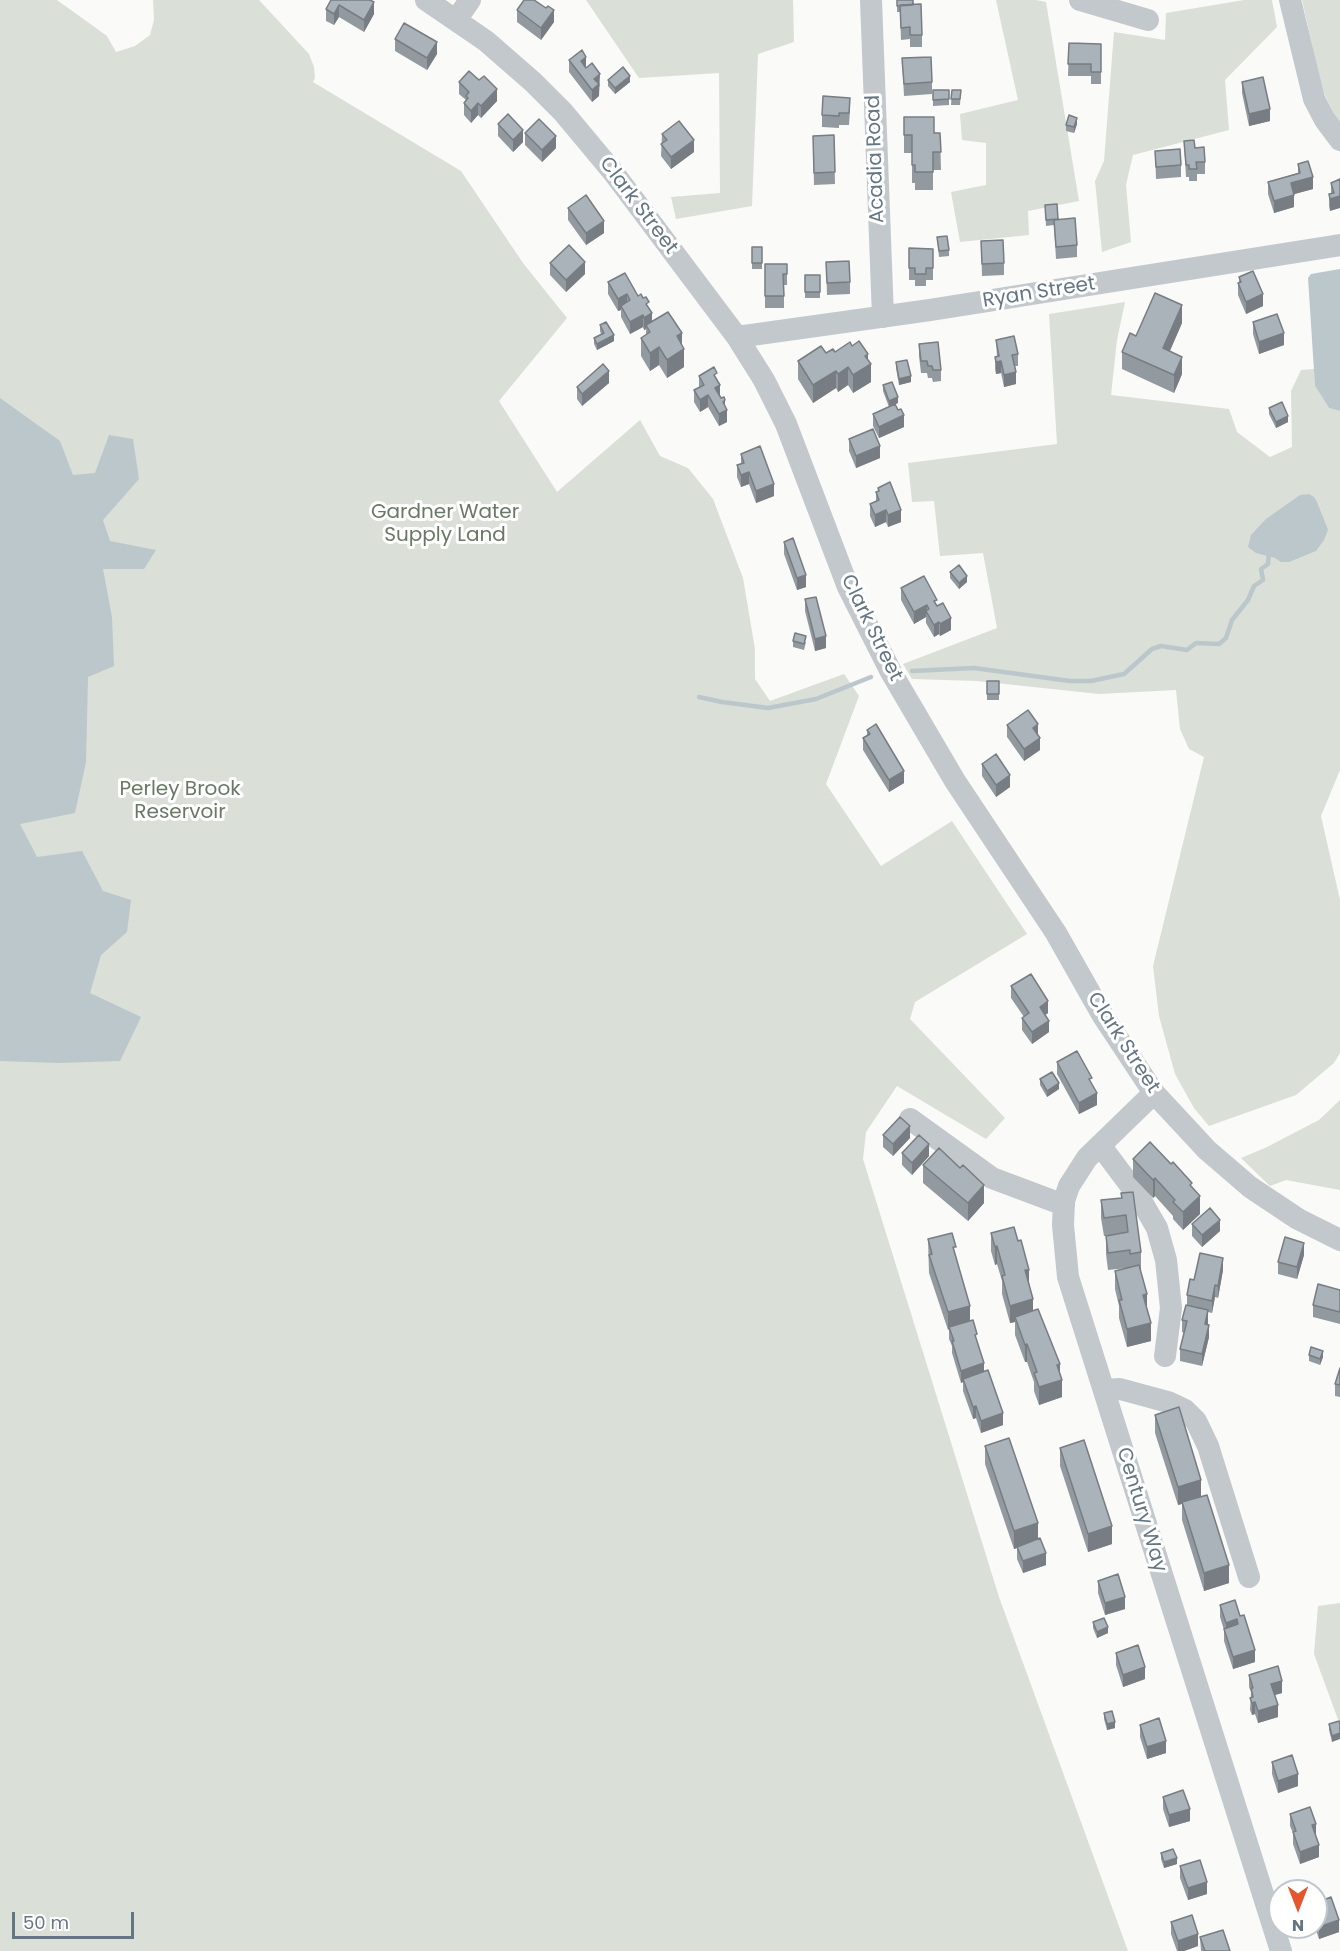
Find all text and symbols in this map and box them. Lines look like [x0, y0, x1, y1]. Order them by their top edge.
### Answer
street label: Acadia Road [862, 94, 890, 224]
street label: Clark Street [594, 153, 682, 259]
street label: Ryan Street [981, 272, 1097, 314]
park label: Gardner Water Supply Land [371, 501, 519, 548]
street label: Clark Street [835, 571, 907, 685]
park label: Perley Brook Reservoir [120, 778, 240, 825]
street label: Clark Street [1081, 988, 1165, 1098]
street label: Century Way [1111, 1445, 1171, 1575]
north arrow [1268, 1879, 1328, 1939]
scale bar [15, 1900, 136, 1938]
text: 50 m [23, 1910, 69, 1935]
text: N [1292, 1914, 1304, 1937]

